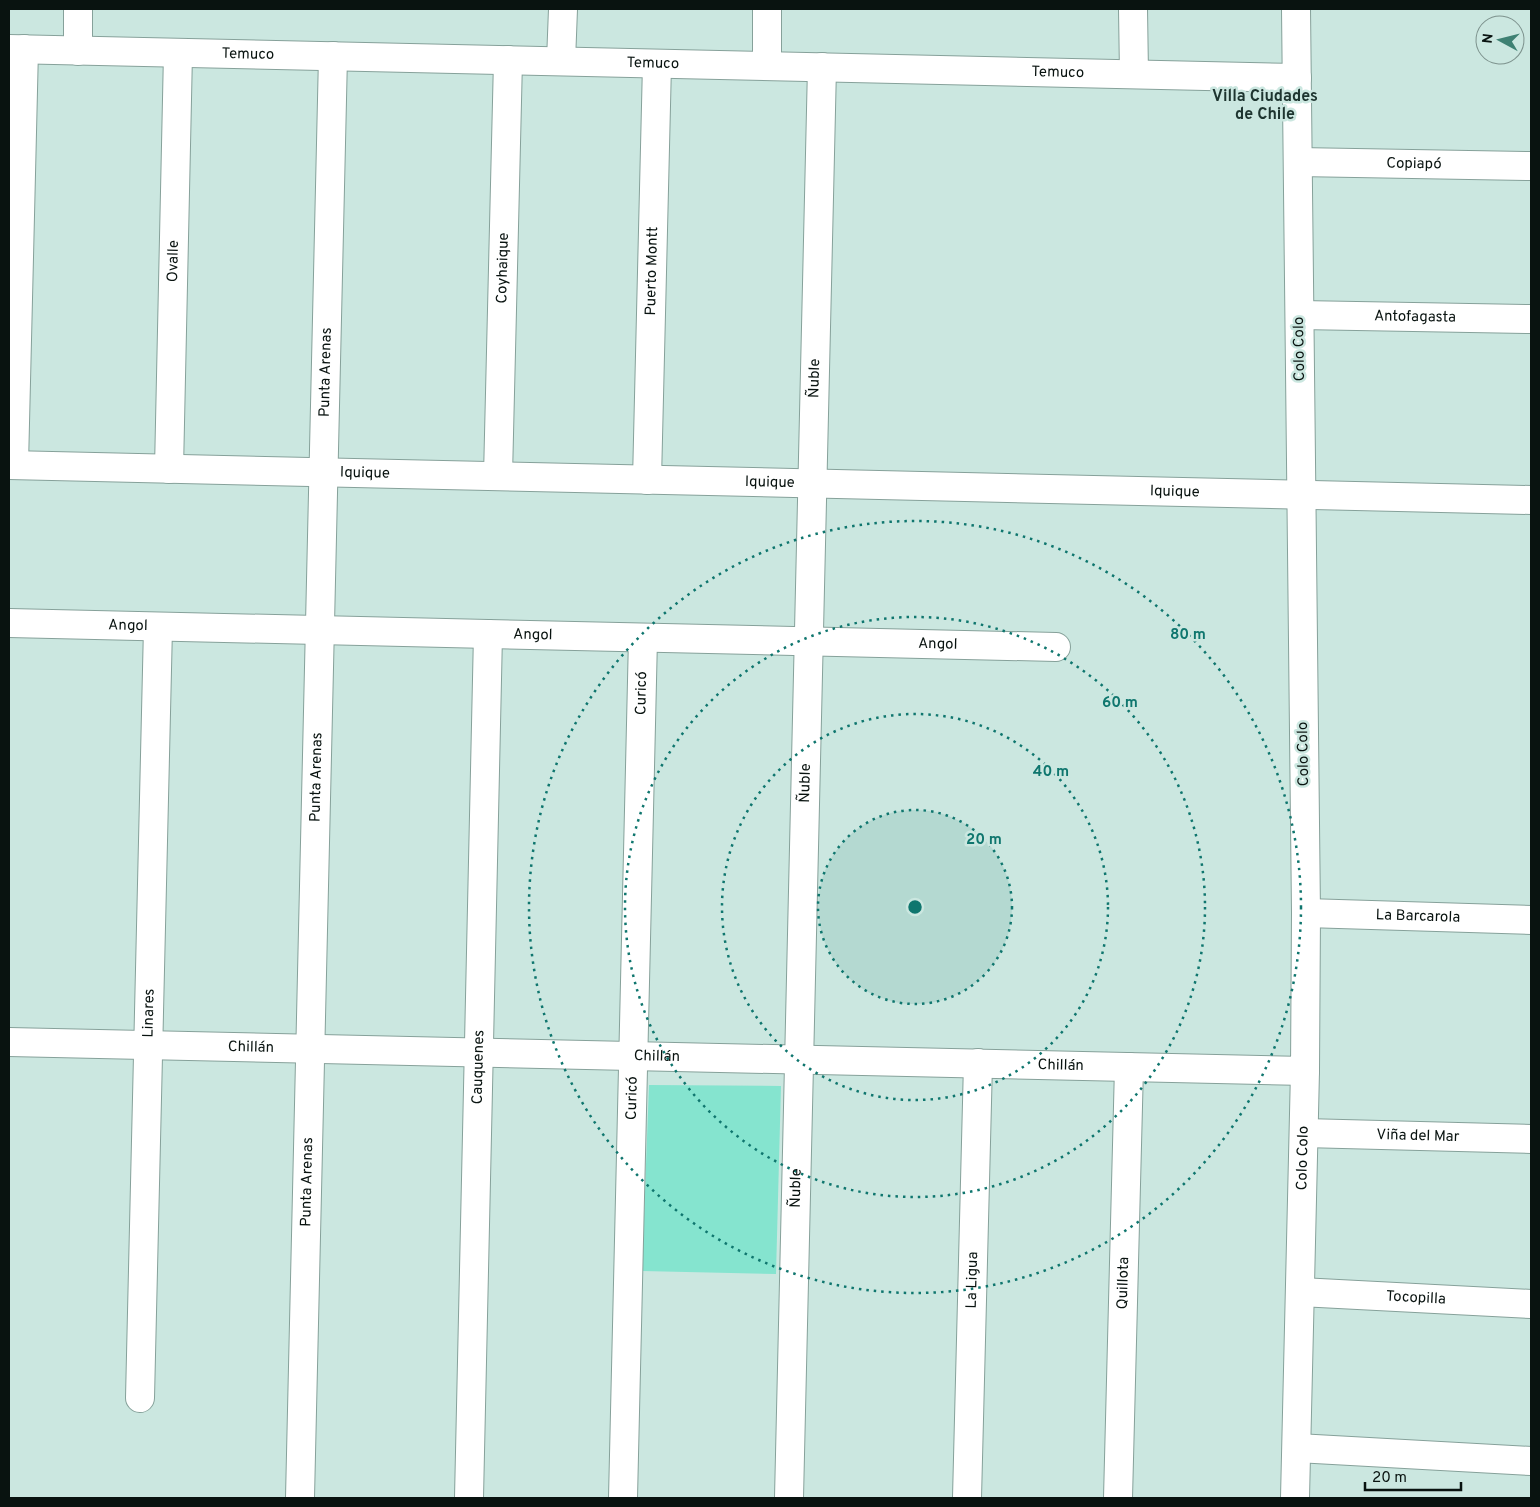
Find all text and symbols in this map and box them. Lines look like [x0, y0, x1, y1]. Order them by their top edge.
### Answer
north arrow [1475, 15, 1525, 65]
text: N [1480, 33, 1498, 45]
street label: Temuco [221, 44, 275, 64]
street label: Temuco [626, 53, 679, 74]
street label: Temuco [1031, 63, 1084, 83]
district label: Villa Ciudades de Chile [1212, 87, 1318, 125]
street label: Copiapó [1386, 154, 1442, 174]
street label: Puerto Montt [641, 226, 663, 316]
street label: Coyhaique [493, 232, 513, 304]
street label: Ovalle [164, 240, 183, 282]
street label: Antofagasta [1374, 307, 1456, 327]
street label: Colo Colo [1290, 317, 1310, 381]
street label: Punta Arenas [315, 327, 336, 417]
street label: Ñuble [804, 358, 825, 398]
street label: Iquique [340, 463, 390, 483]
street label: Iquique [745, 472, 795, 493]
street label: Iquique [1150, 482, 1200, 502]
street label: Angol [108, 616, 148, 636]
street label: Angol [513, 625, 553, 645]
text: 80 m [1170, 626, 1206, 645]
street label: Angol [918, 634, 958, 654]
street label: Curicó [632, 671, 652, 715]
text: 60 m [1102, 694, 1138, 713]
street label: Colo Colo [1294, 722, 1314, 786]
street label: Punta Arenas [306, 732, 327, 822]
street label: Ñuble [795, 763, 815, 803]
text: 40 m [1033, 763, 1069, 782]
text: 20 m [966, 831, 1002, 850]
centre of rings [906, 898, 924, 916]
street label: La Barcarola [1375, 906, 1460, 927]
street label: Linares [139, 988, 159, 1038]
street label: Cauquenes [468, 1030, 489, 1105]
street label: Chillán [228, 1037, 274, 1057]
street label: Chillán [634, 1046, 680, 1067]
street label: Chillán [1037, 1056, 1084, 1076]
street label: Curicó [622, 1076, 642, 1120]
street label: Viña del Mar [1376, 1125, 1460, 1147]
street label: Colo Colo [1293, 1126, 1313, 1191]
street label: Punta Arenas [297, 1137, 318, 1227]
street label: Ñuble [785, 1168, 806, 1208]
street label: La Ligua [962, 1251, 983, 1309]
street label: Quillota [1113, 1256, 1134, 1310]
street label: Tocopilla [1385, 1287, 1446, 1309]
scale bar [1365, 1460, 1461, 1492]
text: 20 m [1372, 1469, 1407, 1488]

